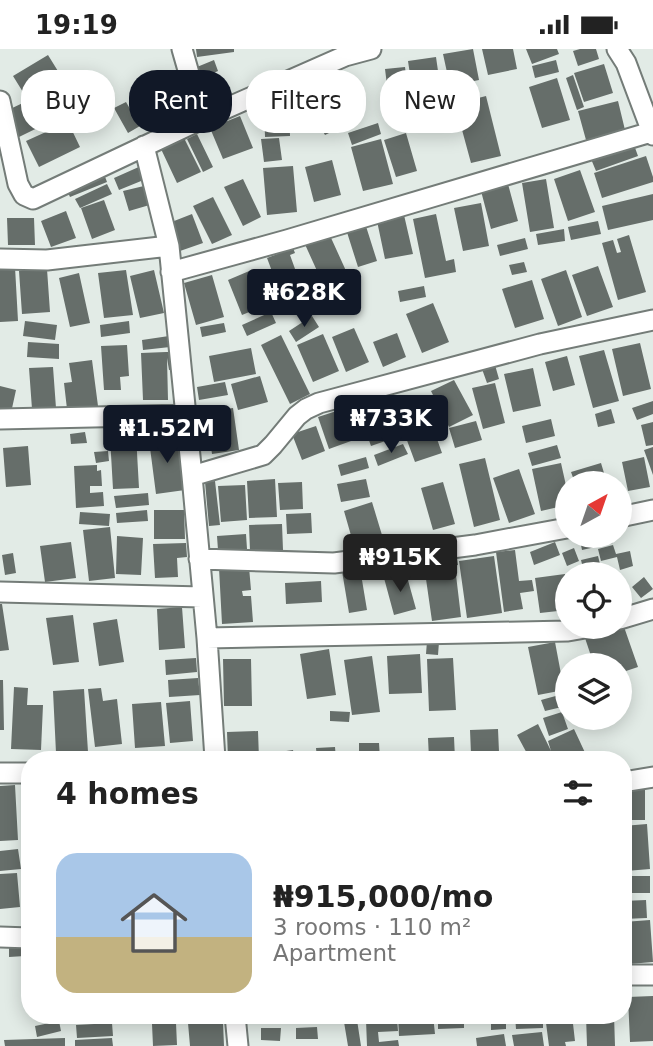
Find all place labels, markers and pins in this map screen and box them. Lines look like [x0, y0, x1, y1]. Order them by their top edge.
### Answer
pin: ₦628K [255, 269, 353, 329]
pin: ₦733K [342, 395, 440, 455]
pin: ₦1.52M [110, 405, 224, 465]
pin: ₦915K [351, 535, 449, 594]

